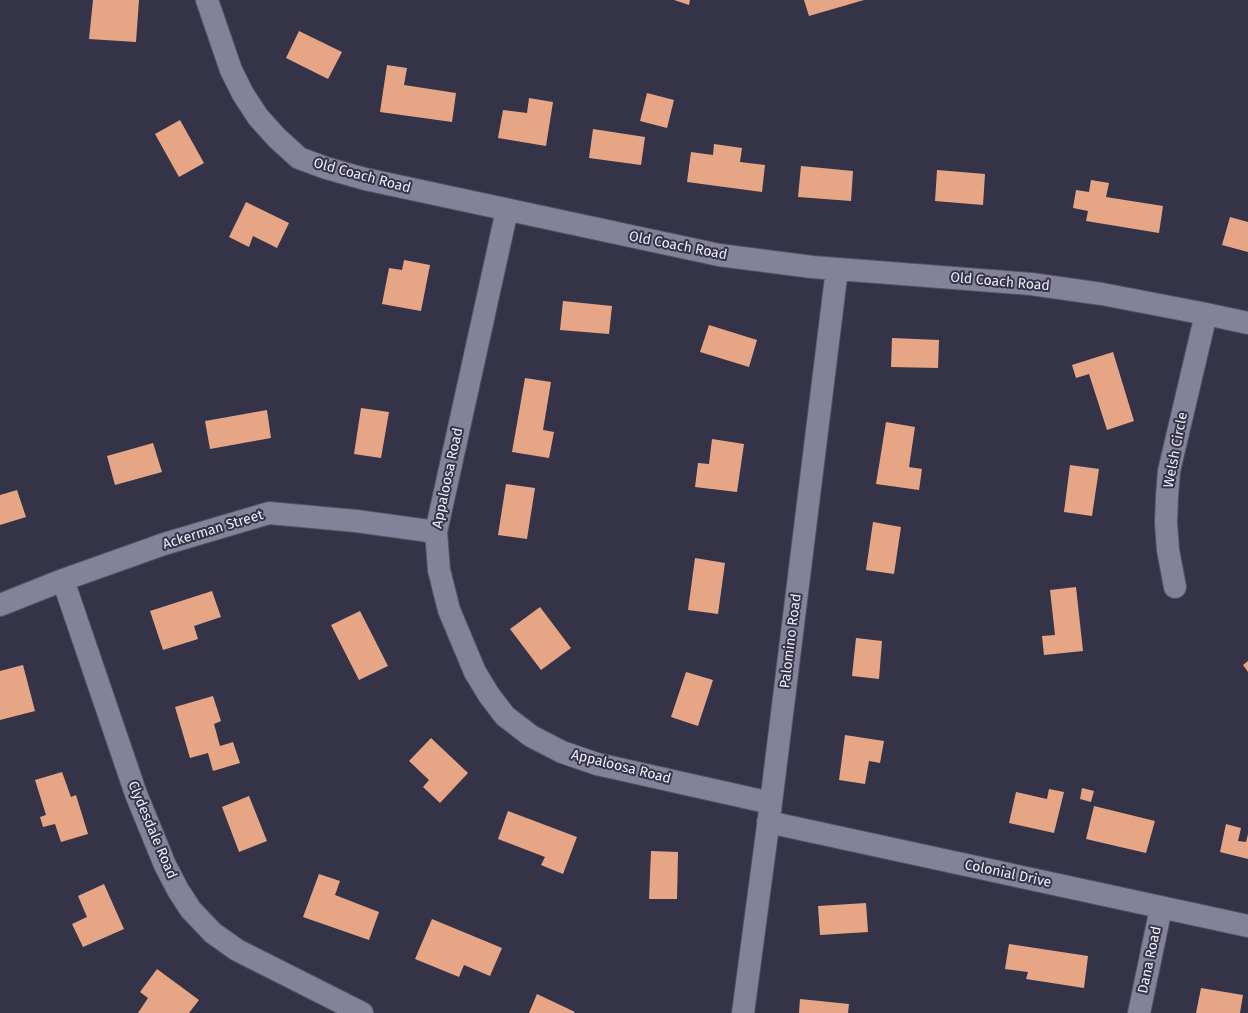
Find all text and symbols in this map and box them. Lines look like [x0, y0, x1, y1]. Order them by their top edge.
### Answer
street label: Old Coach Road [312, 155, 412, 197]
street label: Old Coach Road [627, 228, 729, 264]
street label: Old Coach Road [950, 269, 1050, 295]
street label: Welsh Circle [1160, 411, 1192, 489]
street label: Appaloosa Road [429, 426, 467, 530]
street label: Ackerman Street [161, 507, 265, 553]
street label: Palomino Road [777, 593, 805, 689]
street label: Appaloosa Road [569, 746, 673, 788]
street label: Clydesdale Road [124, 779, 180, 881]
street label: Colonial Drive [963, 857, 1053, 891]
street label: Dana Road [1135, 925, 1165, 995]

